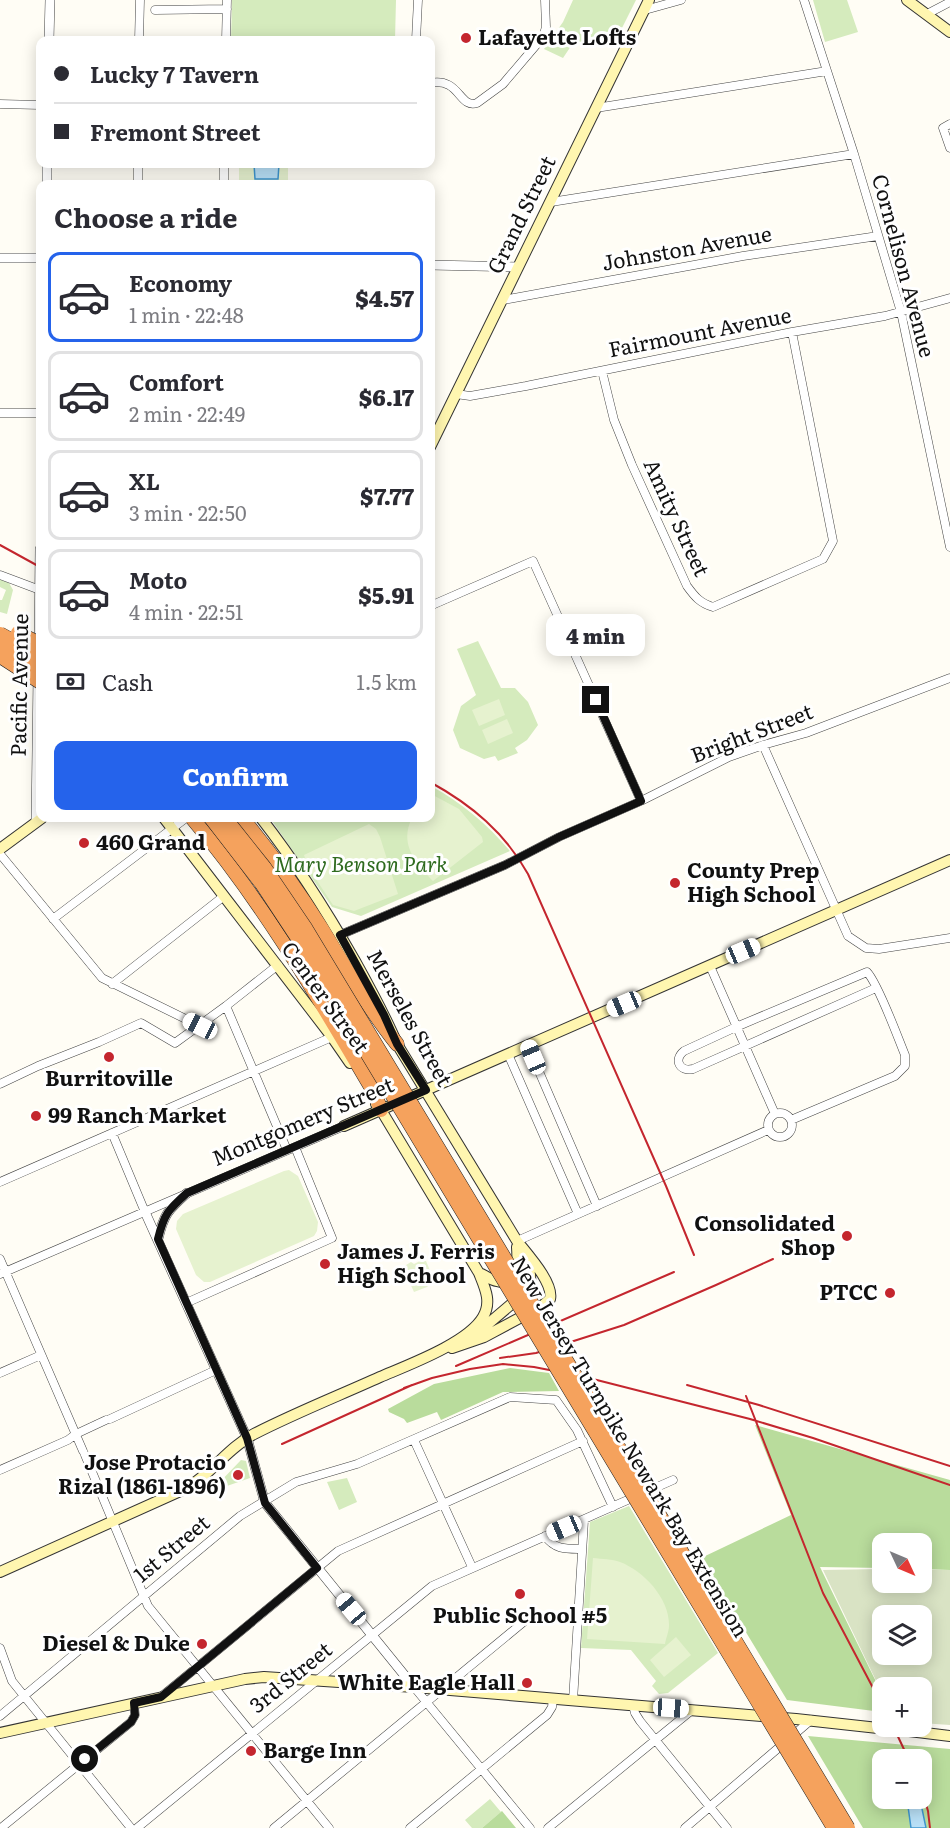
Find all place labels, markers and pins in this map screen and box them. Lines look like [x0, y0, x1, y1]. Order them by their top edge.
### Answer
place label: Lafayette Lofts [478, 20, 636, 51]
marker: Lafayette Lofts [459, 31, 473, 45]
place label: 460 Grand [96, 825, 206, 856]
marker: 460 Grand [77, 836, 91, 850]
place label: County Prep High School [687, 853, 819, 908]
marker: County Prep High School [668, 876, 682, 890]
marker: Burritoville [102, 1050, 116, 1064]
place label: Burritoville [45, 1061, 173, 1092]
place label: 99 Ranch Market [48, 1098, 227, 1129]
marker: 99 Ranch Market [29, 1109, 43, 1123]
place label: Consolidated Shop [694, 1206, 835, 1261]
marker: Consolidated Shop [840, 1229, 854, 1243]
place label: James J. Ferris High School [337, 1234, 495, 1289]
marker: James J. Ferris High School [318, 1257, 332, 1271]
place label: PTCC [819, 1275, 878, 1306]
marker: PTCC [883, 1286, 897, 1300]
place label: Jose Protacio Rizal (1861-1896) [58, 1445, 226, 1500]
marker: Jose Protacio Rizal (1861-1896) [231, 1468, 245, 1482]
marker: Public School #5 [513, 1587, 527, 1601]
place label: Public School #5 [433, 1598, 607, 1629]
place label: Diesel & Duke [42, 1626, 190, 1657]
marker: Diesel & Duke [195, 1637, 209, 1651]
place label: White Eagle Hall [338, 1665, 515, 1696]
marker: White Eagle Hall [520, 1676, 534, 1690]
place label: Barge Inn [263, 1733, 367, 1764]
marker: Barge Inn [244, 1744, 258, 1758]

